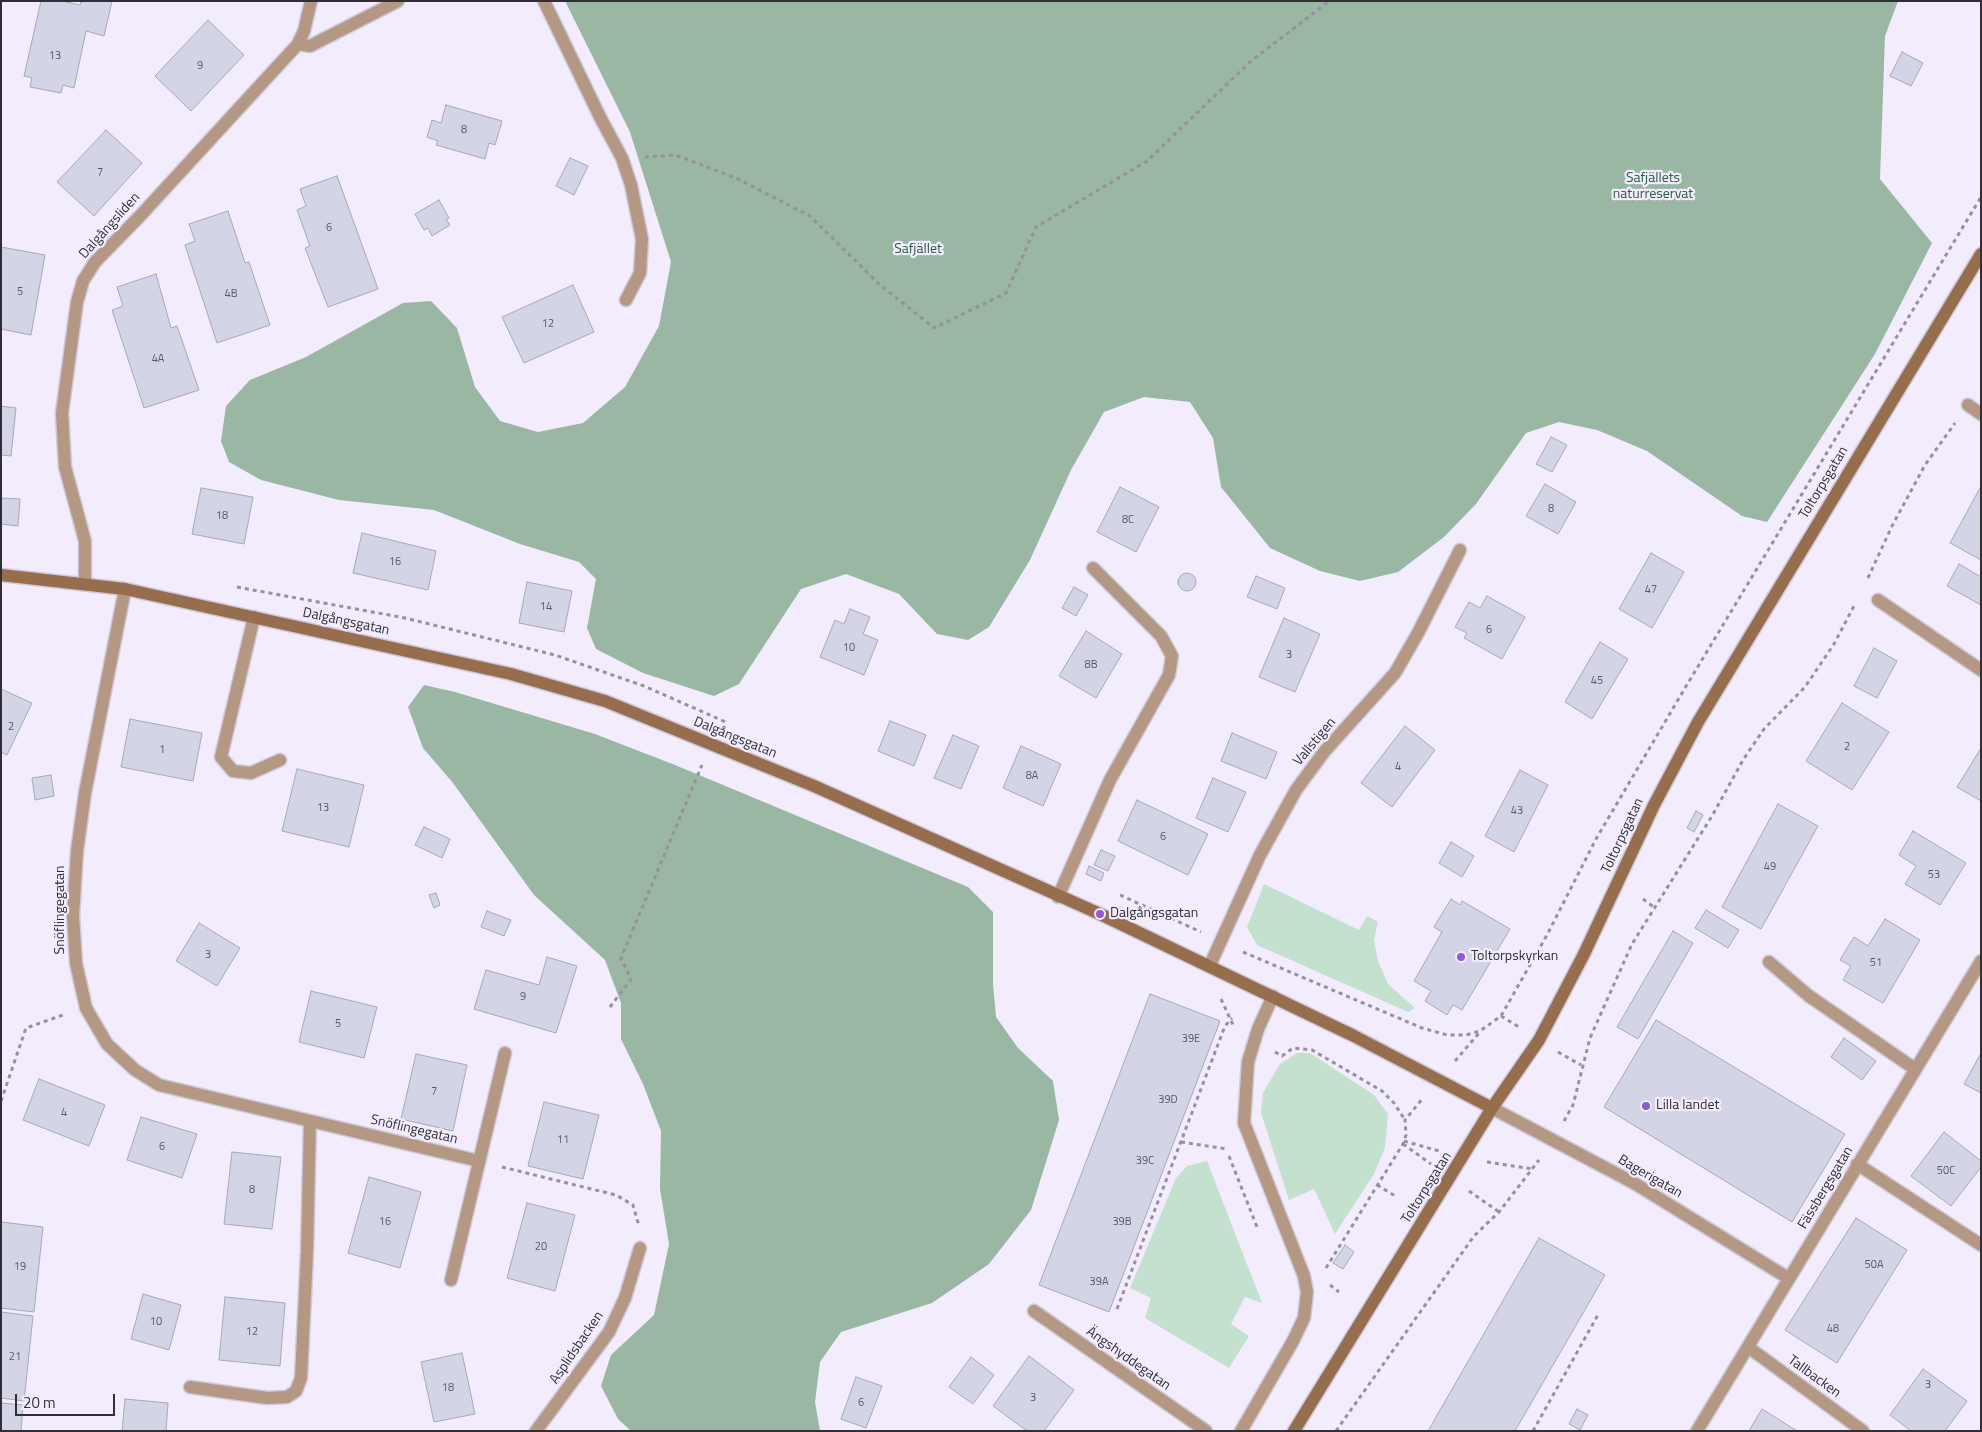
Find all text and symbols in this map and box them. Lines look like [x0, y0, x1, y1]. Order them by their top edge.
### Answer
house number: 13 [49, 49, 61, 63]
house number: 9 [197, 59, 203, 73]
house number: 8 [461, 123, 467, 137]
house number: 7 [97, 166, 103, 180]
park label: Safjällets naturreservat [1613, 171, 1693, 203]
street label: Dalgångsliden [76, 190, 144, 262]
house number: 6 [326, 221, 332, 235]
park label: Safjället [894, 242, 942, 258]
house number: 5 [17, 285, 23, 299]
house number: 4B [225, 287, 237, 301]
house number: 12 [542, 317, 554, 331]
house number: 4A [152, 352, 164, 366]
street label: Toltorpsgatan [1796, 444, 1852, 522]
house number: 8 [1548, 502, 1554, 516]
house number: 18 [216, 509, 228, 523]
house number: 8C [1122, 513, 1134, 527]
house number: 16 [389, 555, 401, 569]
house number: 47 [1645, 583, 1657, 597]
house number: 14 [540, 600, 552, 614]
street label: Dalgångsgatan [301, 605, 391, 639]
house number: 6 [1486, 623, 1492, 637]
house number: 10 [843, 641, 855, 655]
house number: 3 [1286, 648, 1292, 662]
house number: 8B [1085, 658, 1097, 672]
house number: 45 [1591, 674, 1603, 688]
street label: Dalgångsgatan [691, 714, 779, 762]
street label: Vallstigen [1290, 715, 1340, 769]
house number: 2 [8, 720, 14, 734]
house number: 2 [1844, 740, 1850, 754]
house number: 1 [159, 743, 165, 757]
house number: 4 [1395, 760, 1401, 774]
house number: 8A [1026, 769, 1038, 783]
street label: Toltorpsgatan [1598, 796, 1648, 876]
house number: 13 [317, 801, 329, 815]
house number: 43 [1511, 804, 1523, 818]
house number: 6 [1160, 830, 1166, 844]
house number: 49 [1764, 860, 1776, 874]
street label: Snöflingegatan [53, 866, 69, 954]
house number: 53 [1928, 868, 1940, 882]
place label: Dalgångsgatan [1110, 906, 1198, 922]
marker: Dalgångsgatan [1094, 908, 1106, 920]
house number: 3 [205, 948, 211, 962]
place label: Toltorpskyrkan [1471, 949, 1558, 965]
marker: Toltorpskyrkan [1455, 951, 1467, 963]
house number: 51 [1870, 956, 1882, 970]
house number: 9 [520, 990, 526, 1004]
house number: 5 [335, 1017, 341, 1031]
house number: 39E [1182, 1032, 1200, 1046]
house number: 7 [431, 1085, 437, 1099]
house number: 39D [1158, 1093, 1178, 1107]
place label: Lilla landet [1656, 1098, 1719, 1114]
marker: Lilla landet [1640, 1100, 1652, 1112]
house number: 4 [61, 1106, 67, 1120]
street label: Snöflingegatan [369, 1112, 459, 1148]
house number: 11 [557, 1133, 569, 1147]
house number: 6 [159, 1140, 165, 1154]
street label: Fässbergsgatan [1795, 1144, 1857, 1232]
street label: Toltorpsgatan [1398, 1149, 1456, 1227]
street label: Bagerigatan [1615, 1152, 1685, 1202]
house number: 39C [1136, 1154, 1154, 1168]
house number: 50C [1937, 1164, 1955, 1178]
house number: 8 [249, 1183, 255, 1197]
house number: 16 [379, 1215, 391, 1229]
house number: 39B [1112, 1215, 1132, 1229]
house number: 20 [535, 1240, 547, 1254]
house number: 50A [1865, 1258, 1883, 1272]
house number: 19 [14, 1260, 26, 1274]
house number: 39A [1090, 1275, 1108, 1289]
street label: Asplidsbacken [547, 1308, 607, 1388]
house number: 10 [150, 1315, 162, 1329]
house number: 48 [1827, 1322, 1839, 1336]
street label: Ängshyddegatan [1083, 1324, 1173, 1394]
house number: 12 [246, 1325, 258, 1339]
house number: 21 [9, 1350, 21, 1364]
street label: Tallbacken [1784, 1352, 1844, 1402]
house number: 3 [1925, 1378, 1931, 1392]
house number: 18 [442, 1381, 454, 1395]
scale bar [18, 1384, 118, 1416]
text: 20 m [23, 1391, 56, 1414]
house number: 3 [1030, 1391, 1036, 1405]
house number: 6 [858, 1396, 864, 1410]

